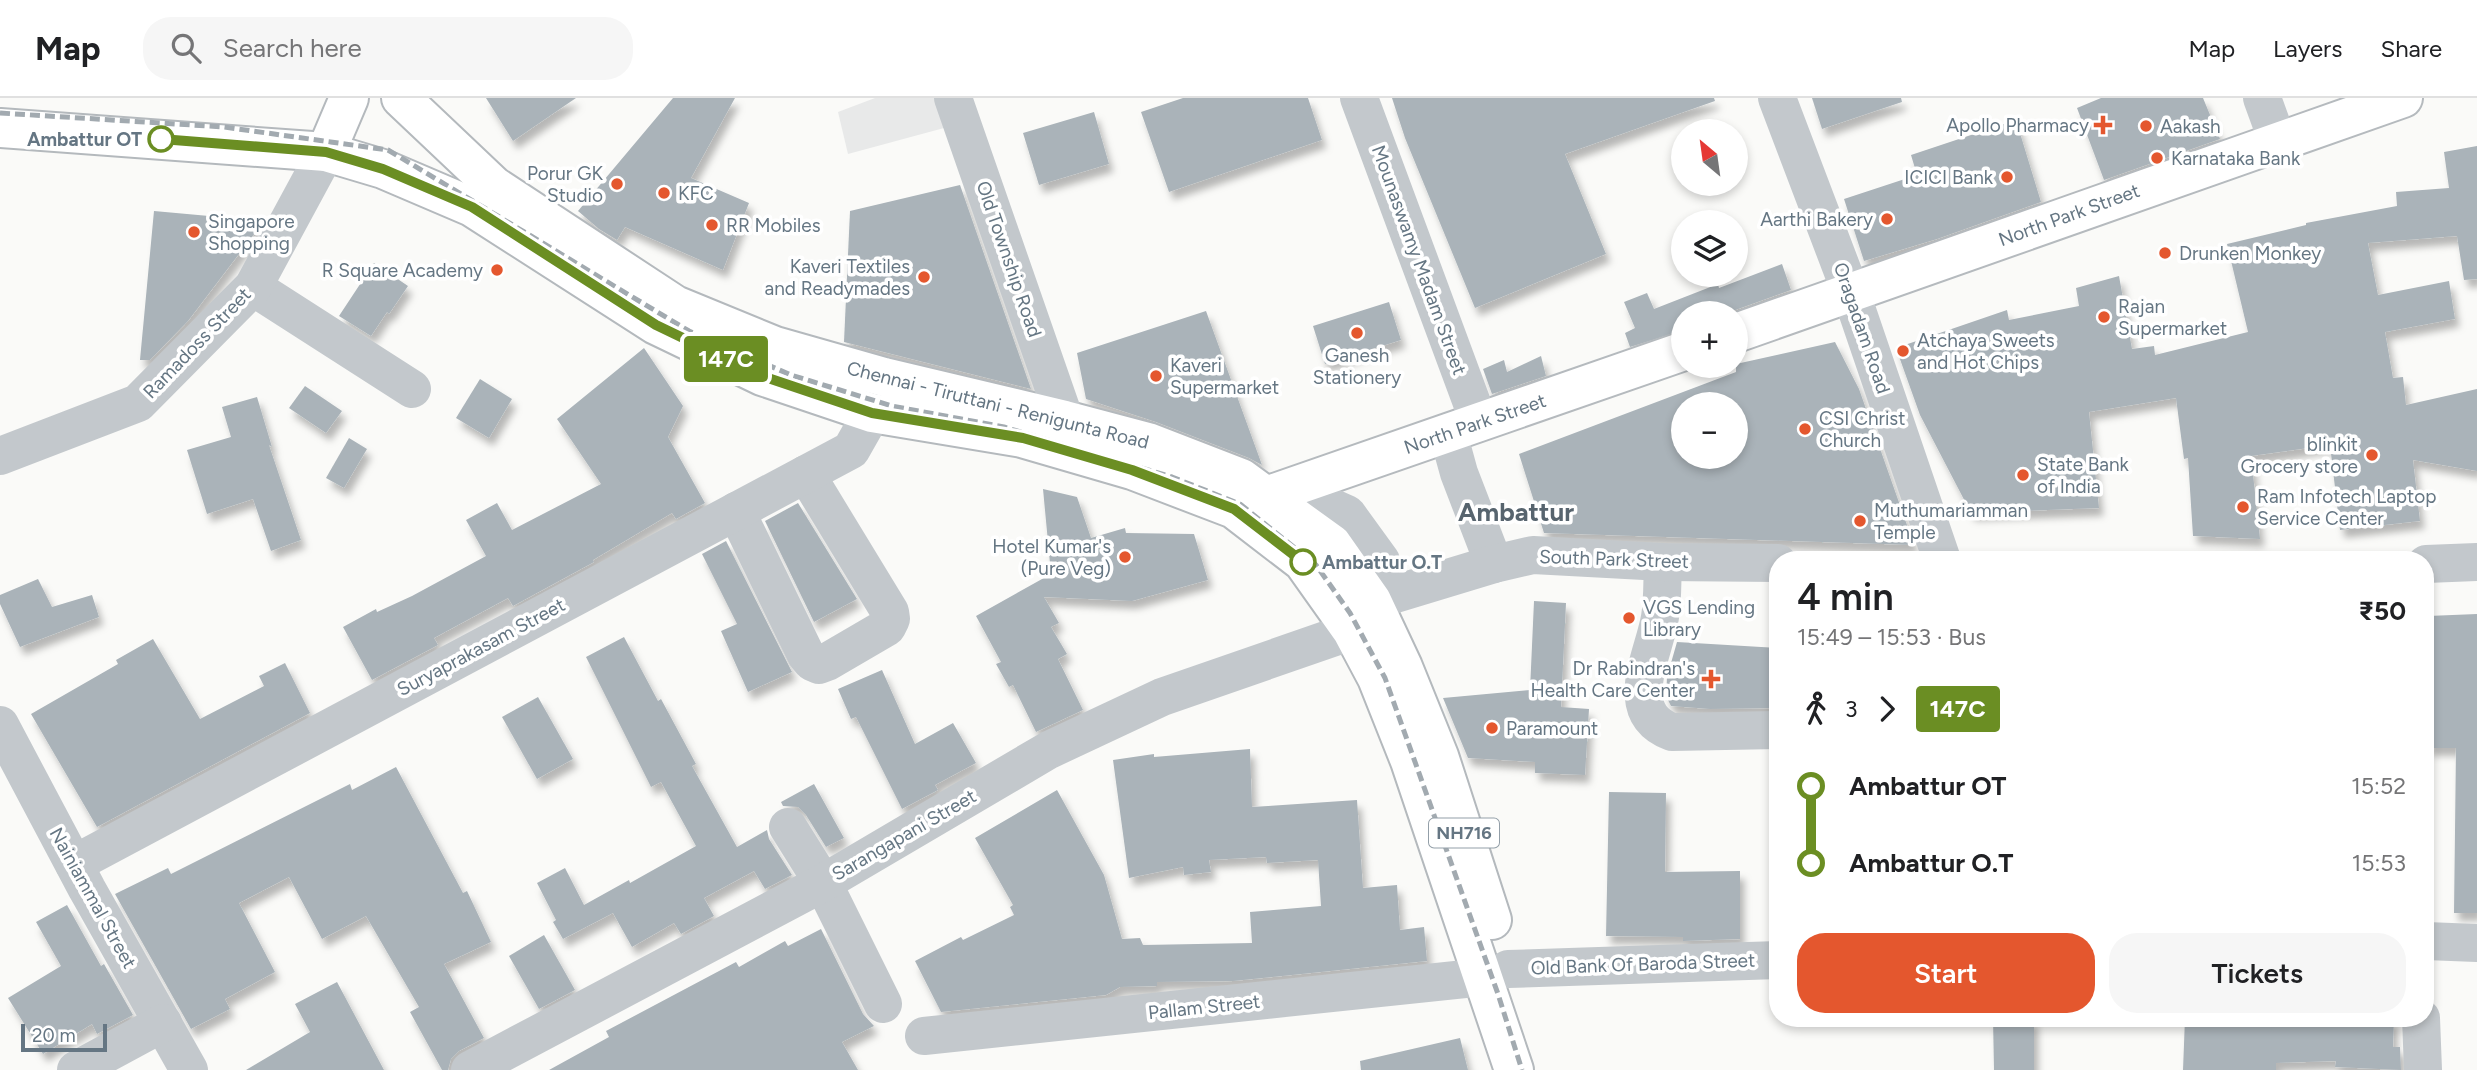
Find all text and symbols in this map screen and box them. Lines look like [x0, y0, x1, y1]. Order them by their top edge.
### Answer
search box [143, 17, 633, 80]
text: Map [35, 29, 101, 68]
icon: search [167, 29, 205, 67]
text: Search here [223, 32, 362, 64]
text: Map [2188, 34, 2235, 63]
text: Layers [2273, 34, 2342, 63]
text: Share [2380, 34, 2442, 63]
place label: Apollo Pharmacy [1946, 114, 2089, 137]
place label: Aakash [2160, 115, 2221, 138]
marker: Apollo Pharmacy [2095, 117, 2111, 133]
marker: Aakash [2138, 118, 2154, 134]
north arrow [1671, 119, 1748, 196]
map controls [1671, 119, 1748, 469]
marker: Ambattur OT [148, 126, 174, 152]
place label: Ambattur OT [27, 128, 142, 151]
street label: Mounaswamy Madam Street [1367, 142, 1471, 378]
place label: Karnataka Bank [2171, 147, 2301, 170]
marker: Karnataka Bank [2149, 150, 2165, 166]
place label: Porur GK Studio [527, 162, 603, 207]
place label: ICICI Bank [1904, 166, 1994, 189]
marker: ICICI Bank [1999, 169, 2015, 185]
marker: Porur GK Studio [609, 176, 625, 192]
street label: Old Township Road [971, 178, 1047, 340]
street label: North Park Street [1995, 179, 2143, 251]
place label: KFC [678, 182, 714, 205]
marker: KFC [656, 185, 672, 201]
place label: Aarthi Bakery [1760, 208, 1873, 231]
place label: Singapore Shopping [208, 210, 295, 255]
button: layers [1671, 210, 1748, 287]
marker: Aarthi Bakery [1879, 211, 1895, 227]
place label: RR Mobiles [726, 214, 821, 237]
marker: RR Mobiles [704, 217, 720, 233]
marker: Singapore Shopping [186, 224, 202, 240]
place label: Drunken Monkey [2179, 242, 2321, 265]
marker: Drunken Monkey [2157, 245, 2173, 261]
place label: Kaveri Textiles and Readymades [765, 255, 910, 300]
place label: R Square Academy [322, 259, 483, 282]
street label: Oragadam Road [1829, 259, 1895, 397]
marker: R Square Academy [489, 262, 505, 278]
marker: Kaveri Textiles and Readymades [916, 269, 932, 285]
street label: Ramadoss Street [138, 283, 256, 403]
place label: Rajan Supermarket [2118, 295, 2227, 340]
button: + [1671, 301, 1748, 378]
marker: Rajan Supermarket [2096, 309, 2112, 325]
marker: Ganesh Stationery [1349, 325, 1365, 341]
place label: Atchaya Sweets and Hot Chips [1917, 329, 2055, 374]
line badge: 147C [677, 336, 775, 382]
marker: Atchaya Sweets and Hot Chips [1895, 343, 1911, 359]
text: 147C [698, 344, 754, 373]
place label: Ganesh Stationery [1313, 344, 1401, 389]
place label: Kaveri Supermarket [1170, 354, 1279, 399]
street label: Chennai - Tiruttani - Renigunta Road [845, 356, 1151, 454]
marker: Kaveri Supermarket [1148, 368, 1164, 384]
street label: North Park Street [1401, 389, 1549, 459]
button: − [1671, 392, 1748, 469]
place label: CSI Christ Church [1819, 407, 1905, 452]
marker: CSI Christ Church [1797, 421, 1813, 437]
place label: blinkit Grocery store [2241, 433, 2358, 478]
marker: blinkit Grocery store [2364, 447, 2380, 463]
place label: State Bank of India [2037, 453, 2130, 498]
marker: State Bank of India [2015, 467, 2031, 483]
place label: Ram Infotech Laptop Service Center [2257, 485, 2436, 530]
district label: Ambattur [1458, 496, 1574, 528]
place label: Muthumariamman Temple [1874, 499, 2028, 544]
marker: Ram Infotech Laptop Service Center [2235, 499, 2251, 515]
marker: Muthumariamman Temple [1852, 513, 1868, 529]
place label: Hotel Kumar's (Pure Veg) [992, 535, 1111, 580]
street label: South Park Street [1539, 545, 1689, 573]
marker: Hotel Kumar's (Pure Veg) [1117, 549, 1133, 565]
marker: Ambattur O.T [1290, 549, 1316, 575]
place label: Ambattur O.T [1322, 551, 1442, 574]
text: 4 min [1797, 574, 1894, 620]
street label: Suryaprakasam Street [393, 593, 569, 701]
text: ₹50 [2358, 595, 2406, 627]
place label: VGS Lending Library [1643, 596, 1755, 641]
marker: VGS Lending Library [1621, 610, 1637, 626]
text: 15:49 – 15:53 · Bus [1797, 623, 1986, 651]
place label: Dr Rabindran's Health Care Center [1531, 657, 1696, 702]
marker: Dr Rabindran's Health Care Center [1701, 669, 1721, 689]
icon: walk [1797, 690, 1835, 728]
icon: forward [1868, 690, 1906, 728]
text: 147C [1930, 694, 1986, 723]
text: 3 [1845, 695, 1858, 723]
place label: Paramount [1506, 717, 1598, 740]
marker: Paramount [1484, 720, 1500, 736]
text: Ambattur OT [1849, 770, 2006, 802]
text: 15:52 [2351, 772, 2406, 800]
street label: Sarangapani Street [828, 784, 980, 886]
road number: NH716 [1429, 818, 1499, 848]
street label: Nainiammal Street [45, 824, 141, 972]
text: Ambattur O.T [1849, 847, 2013, 879]
text: 15:53 [2352, 849, 2406, 877]
button: Start [1797, 933, 2095, 1013]
button: Tickets [2109, 933, 2406, 1013]
street label: Old Bank Of Baroda Street [1530, 949, 1756, 979]
street label: Pallam Street [1147, 990, 1261, 1024]
scale bar [21, 1021, 107, 1053]
text: 20 m [32, 1024, 76, 1047]

